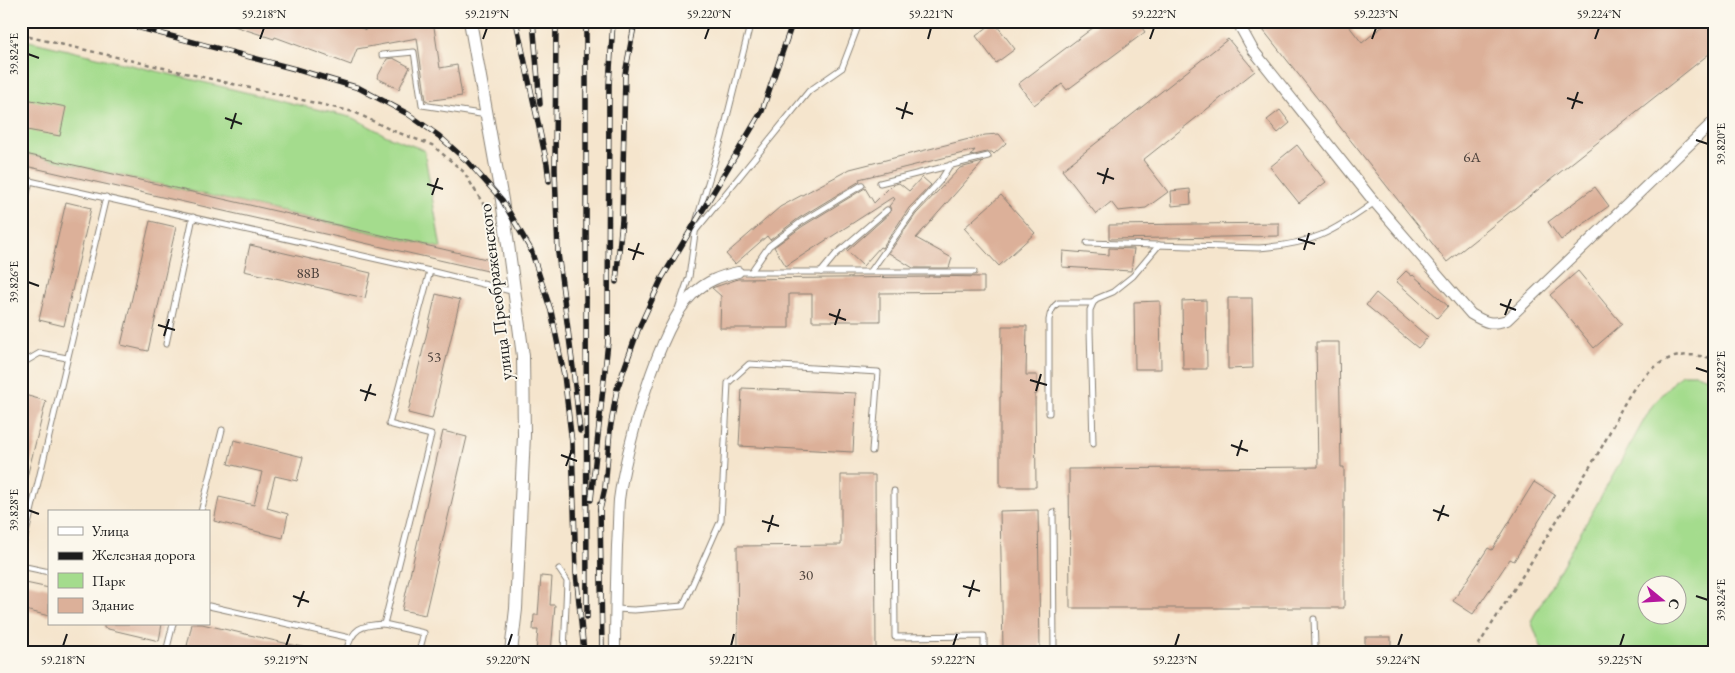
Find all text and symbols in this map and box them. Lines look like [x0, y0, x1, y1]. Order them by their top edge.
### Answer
text: 59.218°N [242, 6, 287, 22]
text: 59.219°N [465, 6, 510, 22]
text: 59.220°N [687, 6, 732, 22]
text: 59.221°N [909, 6, 954, 22]
text: 59.222°N [1132, 6, 1177, 22]
text: 59.223°N [1354, 6, 1399, 22]
text: 59.224°N [1577, 6, 1622, 22]
text: 39.824°E [6, 33, 22, 75]
text: 39.820°E [1713, 123, 1729, 165]
house number: 6А [1463, 147, 1481, 166]
street label: улица Преображенского [473, 202, 517, 382]
text: 39.826°E [6, 261, 22, 303]
house number: 88В [296, 263, 320, 282]
house number: 53 [427, 347, 441, 366]
text: 39.822°E [1713, 351, 1729, 393]
text: 39.828°E [6, 489, 22, 531]
legend [48, 510, 210, 626]
text: Улица [91, 521, 129, 540]
text: Железная дорога [91, 545, 195, 564]
house number: 30 [799, 565, 813, 584]
text: Парк [92, 571, 125, 590]
north arrow [1638, 576, 1688, 626]
text: 39.824°E [1713, 579, 1729, 621]
text: Здание [92, 595, 134, 614]
text: С [1664, 597, 1684, 612]
text: 59.218°N [41, 652, 86, 668]
text: 59.219°N [264, 652, 309, 668]
text: 59.220°N [486, 652, 531, 668]
text: 59.221°N [709, 652, 754, 668]
text: 59.222°N [931, 652, 976, 668]
text: 59.223°N [1153, 652, 1198, 668]
text: 59.224°N [1376, 652, 1421, 668]
text: 59.225°N [1598, 652, 1643, 668]

